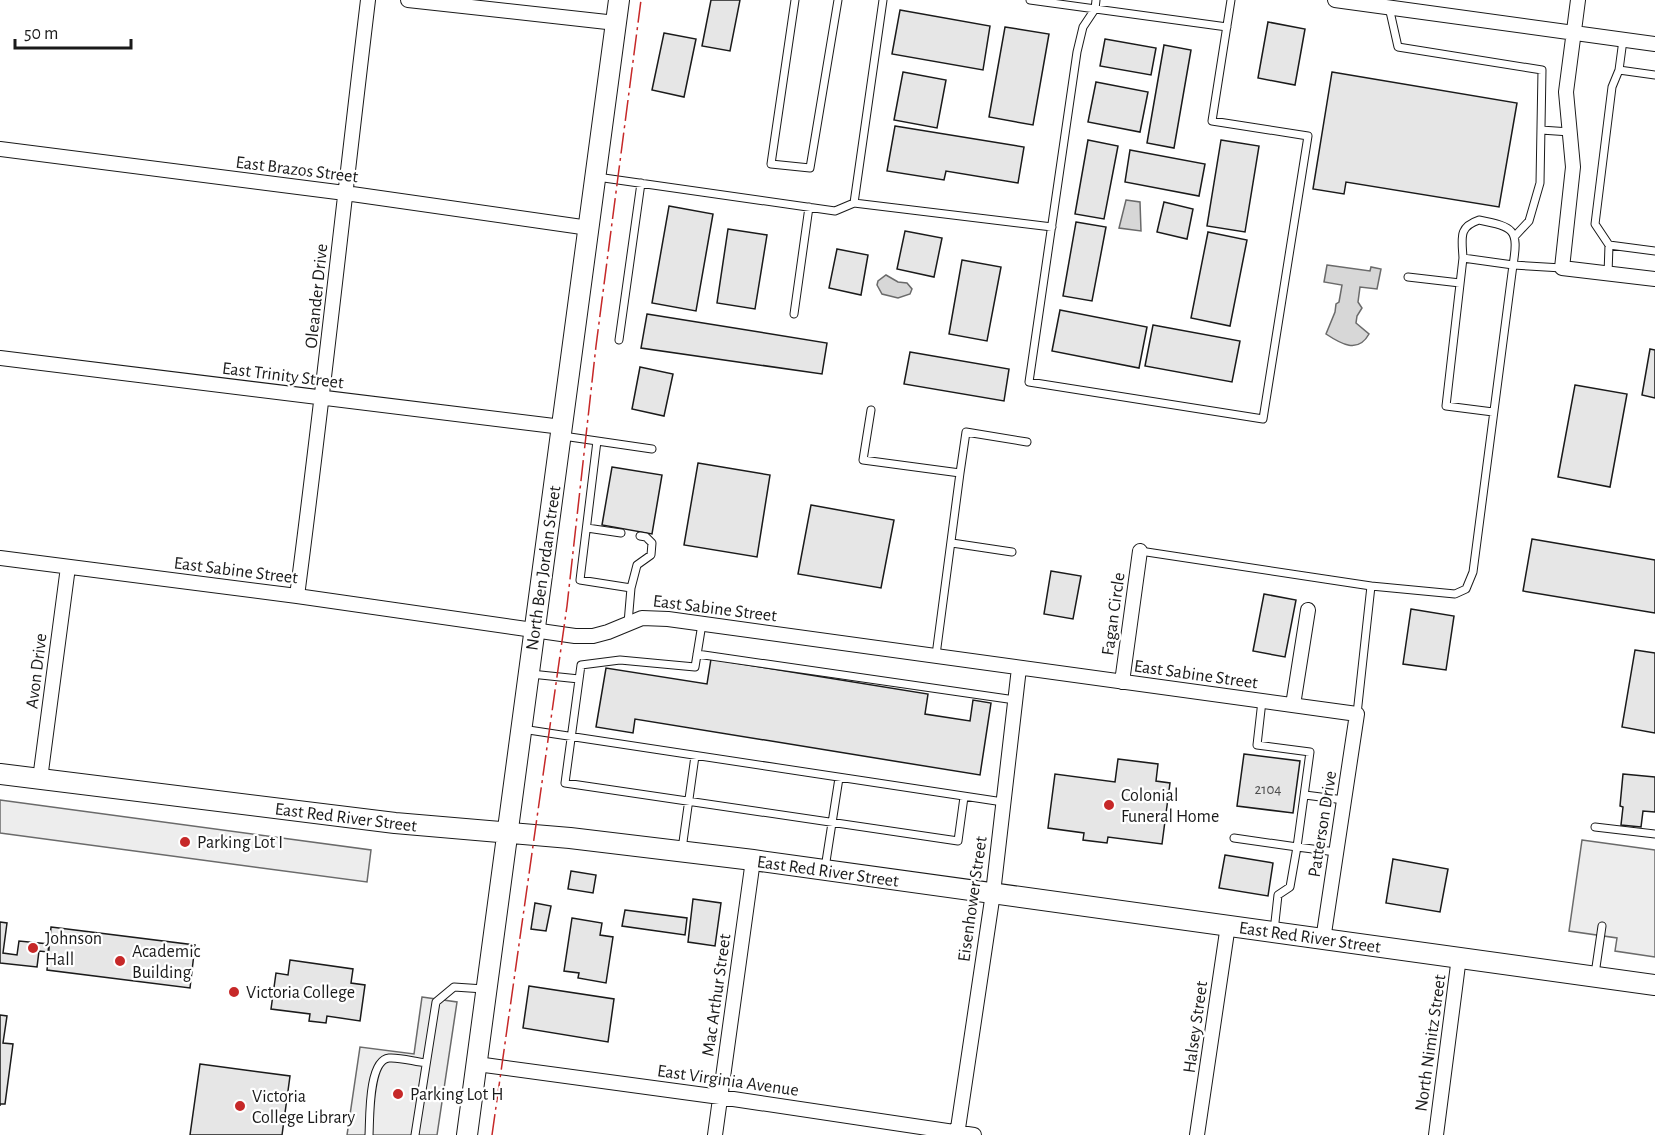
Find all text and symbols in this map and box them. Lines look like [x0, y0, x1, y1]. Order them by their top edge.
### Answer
scale bar [15, 12, 130, 50]
text: 50 m [24, 25, 58, 43]
street label: East Brazos Street [235, 154, 359, 186]
street label: Oleander Drive [303, 243, 331, 349]
street label: East Trinity Street [221, 360, 345, 392]
street label: North Ben Jordan Street [524, 484, 565, 652]
street label: East Sabine Street [173, 554, 299, 588]
street label: Fagan Circle [1099, 571, 1129, 657]
street label: East Sabine Street [652, 592, 778, 626]
street label: Avon Drive [23, 632, 51, 710]
street label: East Sabine Street [1133, 657, 1259, 693]
street label: Patterson Drive [1306, 770, 1340, 879]
house number: 2104 [1254, 782, 1282, 797]
place label: Colonial Funeral Home [1121, 787, 1219, 826]
marker: Colonial Funeral Home [1102, 798, 1116, 812]
street label: East Red River Street [274, 800, 418, 836]
place label: Parking Lot I [197, 834, 283, 852]
marker: Parking Lot I [178, 835, 192, 849]
street label: Eisenhower Street [955, 835, 991, 963]
street label: East Red River Street [756, 853, 900, 891]
street label: East Red River Street [1238, 919, 1382, 957]
place label: Johnson Hall [45, 930, 102, 969]
street label: Mac Arthur Street [699, 932, 735, 1058]
marker: Johnson Hall [26, 941, 40, 955]
place label: Academic Building [132, 943, 201, 982]
marker: Academic Building [113, 954, 127, 968]
street label: North Nimitz Street [1412, 973, 1450, 1113]
street label: Halsey Street [1181, 980, 1211, 1074]
place label: Victoria College [246, 984, 355, 1002]
marker: Victoria College [227, 985, 241, 999]
street label: East Virginia Avenue [656, 1062, 800, 1100]
place label: Parking Lot H [410, 1086, 504, 1104]
marker: Parking Lot H [391, 1087, 405, 1101]
place label: Victoria College Library [252, 1088, 356, 1127]
marker: Victoria College Library [233, 1099, 247, 1113]

